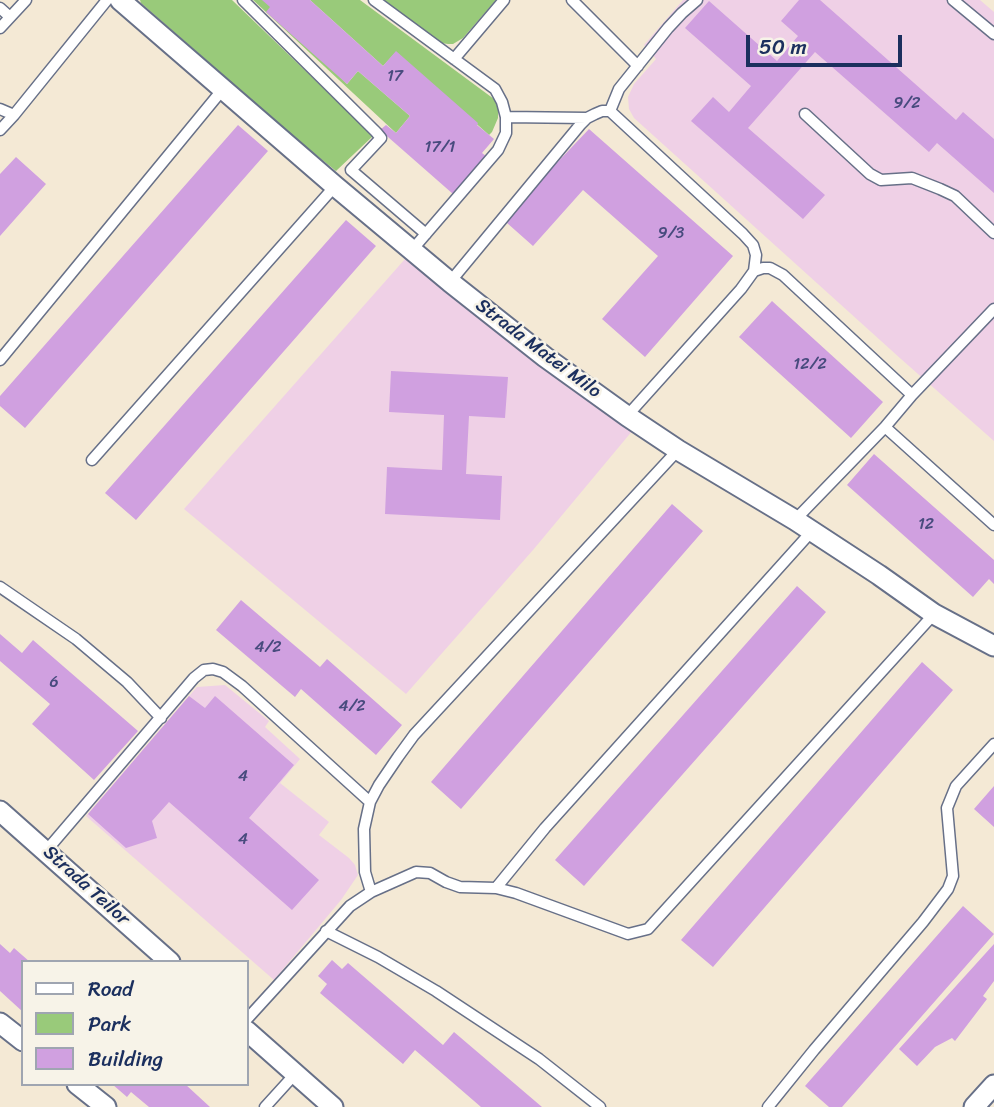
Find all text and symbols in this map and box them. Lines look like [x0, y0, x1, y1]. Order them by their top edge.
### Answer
scale bar [749, 21, 905, 65]
text: 50 m [759, 28, 807, 66]
house number: 17 [387, 67, 403, 87]
house number: 9/2 [894, 94, 920, 114]
house number: 17/1 [425, 138, 455, 158]
house number: 9/3 [658, 224, 684, 244]
street label: Strada Matei Milo [471, 294, 605, 404]
house number: 12/2 [793, 355, 827, 375]
house number: 12 [918, 515, 934, 535]
house number: 4/2 [254, 638, 282, 658]
house number: 6 [49, 673, 59, 693]
house number: 4/2 [338, 697, 366, 717]
house number: 4 [238, 767, 248, 787]
house number: 4 [238, 830, 248, 850]
street label: Strada Teilor [38, 841, 134, 931]
legend [21, 960, 248, 1086]
text: Road [88, 970, 133, 1008]
text: Park [88, 1005, 131, 1043]
text: Building [88, 1040, 163, 1078]

